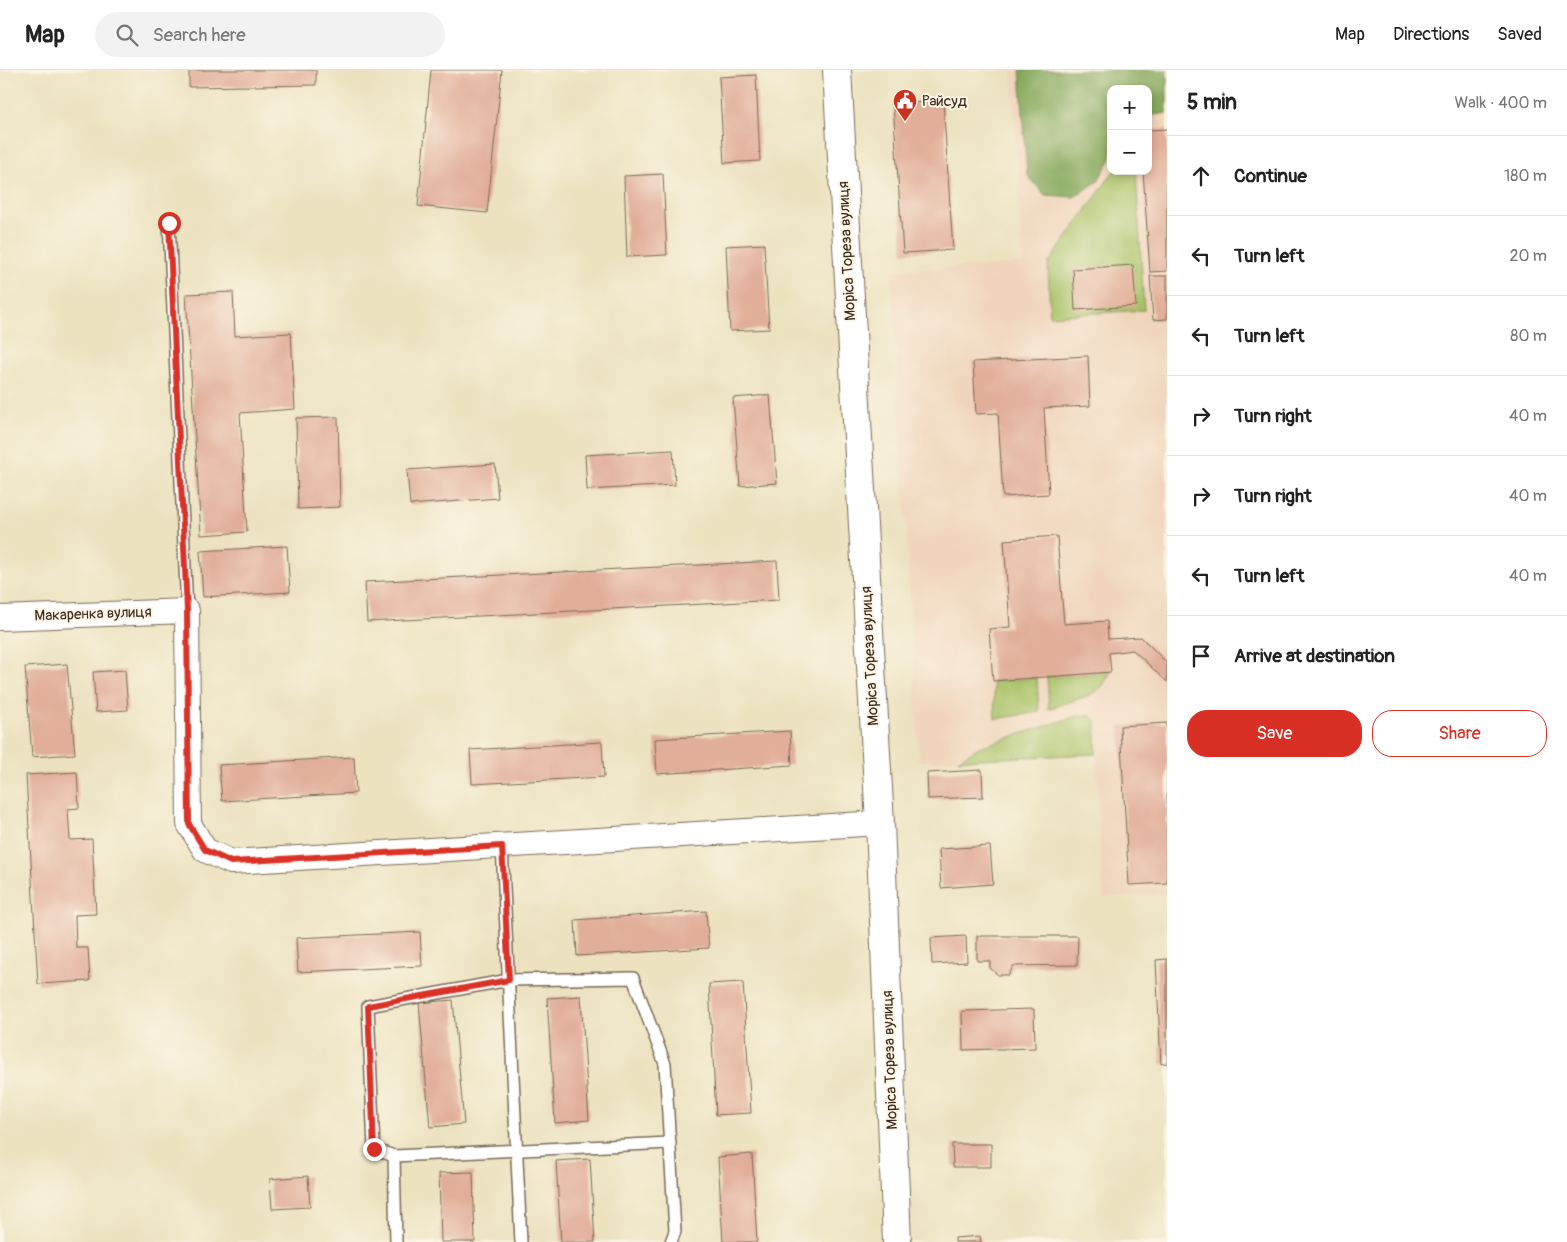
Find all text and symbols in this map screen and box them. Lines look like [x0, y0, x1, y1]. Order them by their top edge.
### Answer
search box [95, 12, 445, 57]
text: Map [25, 20, 65, 49]
icon: search [113, 21, 141, 49]
text: Search here [153, 23, 246, 47]
text: Map [1335, 23, 1365, 46]
text: Directions [1393, 23, 1469, 46]
text: Saved [1497, 23, 1542, 46]
map controls [1107, 85, 1152, 175]
button: + [1107, 85, 1152, 130]
public building icon: Райсуд [892, 88, 918, 122]
text: 5 min [1187, 89, 1237, 116]
place label: Райсуд [922, 92, 967, 111]
text: Walk · 400 m [1454, 93, 1547, 113]
button: − [1107, 130, 1152, 175]
icon: ahead [1187, 162, 1215, 190]
text: Continue [1234, 164, 1307, 188]
text: 180 m [1504, 166, 1547, 186]
street label: Моріса Тореза вулиця [834, 181, 860, 321]
route start [158, 212, 181, 235]
icon: left [1187, 242, 1215, 270]
text: Turn left [1234, 244, 1304, 268]
text: 20 m [1509, 246, 1547, 266]
icon: left [1187, 322, 1215, 350]
text: Turn left [1234, 324, 1304, 348]
text: 80 m [1510, 326, 1547, 346]
icon: right [1187, 402, 1215, 430]
text: Turn right [1234, 404, 1312, 428]
text: 40 m [1509, 406, 1547, 426]
icon: right [1187, 482, 1215, 510]
text: Turn right [1234, 484, 1312, 508]
text: 40 m [1509, 486, 1547, 506]
icon: left [1187, 562, 1215, 590]
text: Turn left [1234, 564, 1304, 588]
text: 40 m [1509, 566, 1547, 586]
street label: Моріса Тореза вулиця [857, 586, 883, 726]
street label: Макаренка вулиця [34, 602, 152, 626]
icon: arrive [1187, 642, 1215, 670]
text: Arrive at destination [1234, 644, 1395, 668]
button: Save [1187, 710, 1362, 757]
button: Share [1372, 710, 1547, 757]
street label: Моріса Тореза вулиця [878, 990, 902, 1130]
route end [363, 1138, 386, 1161]

